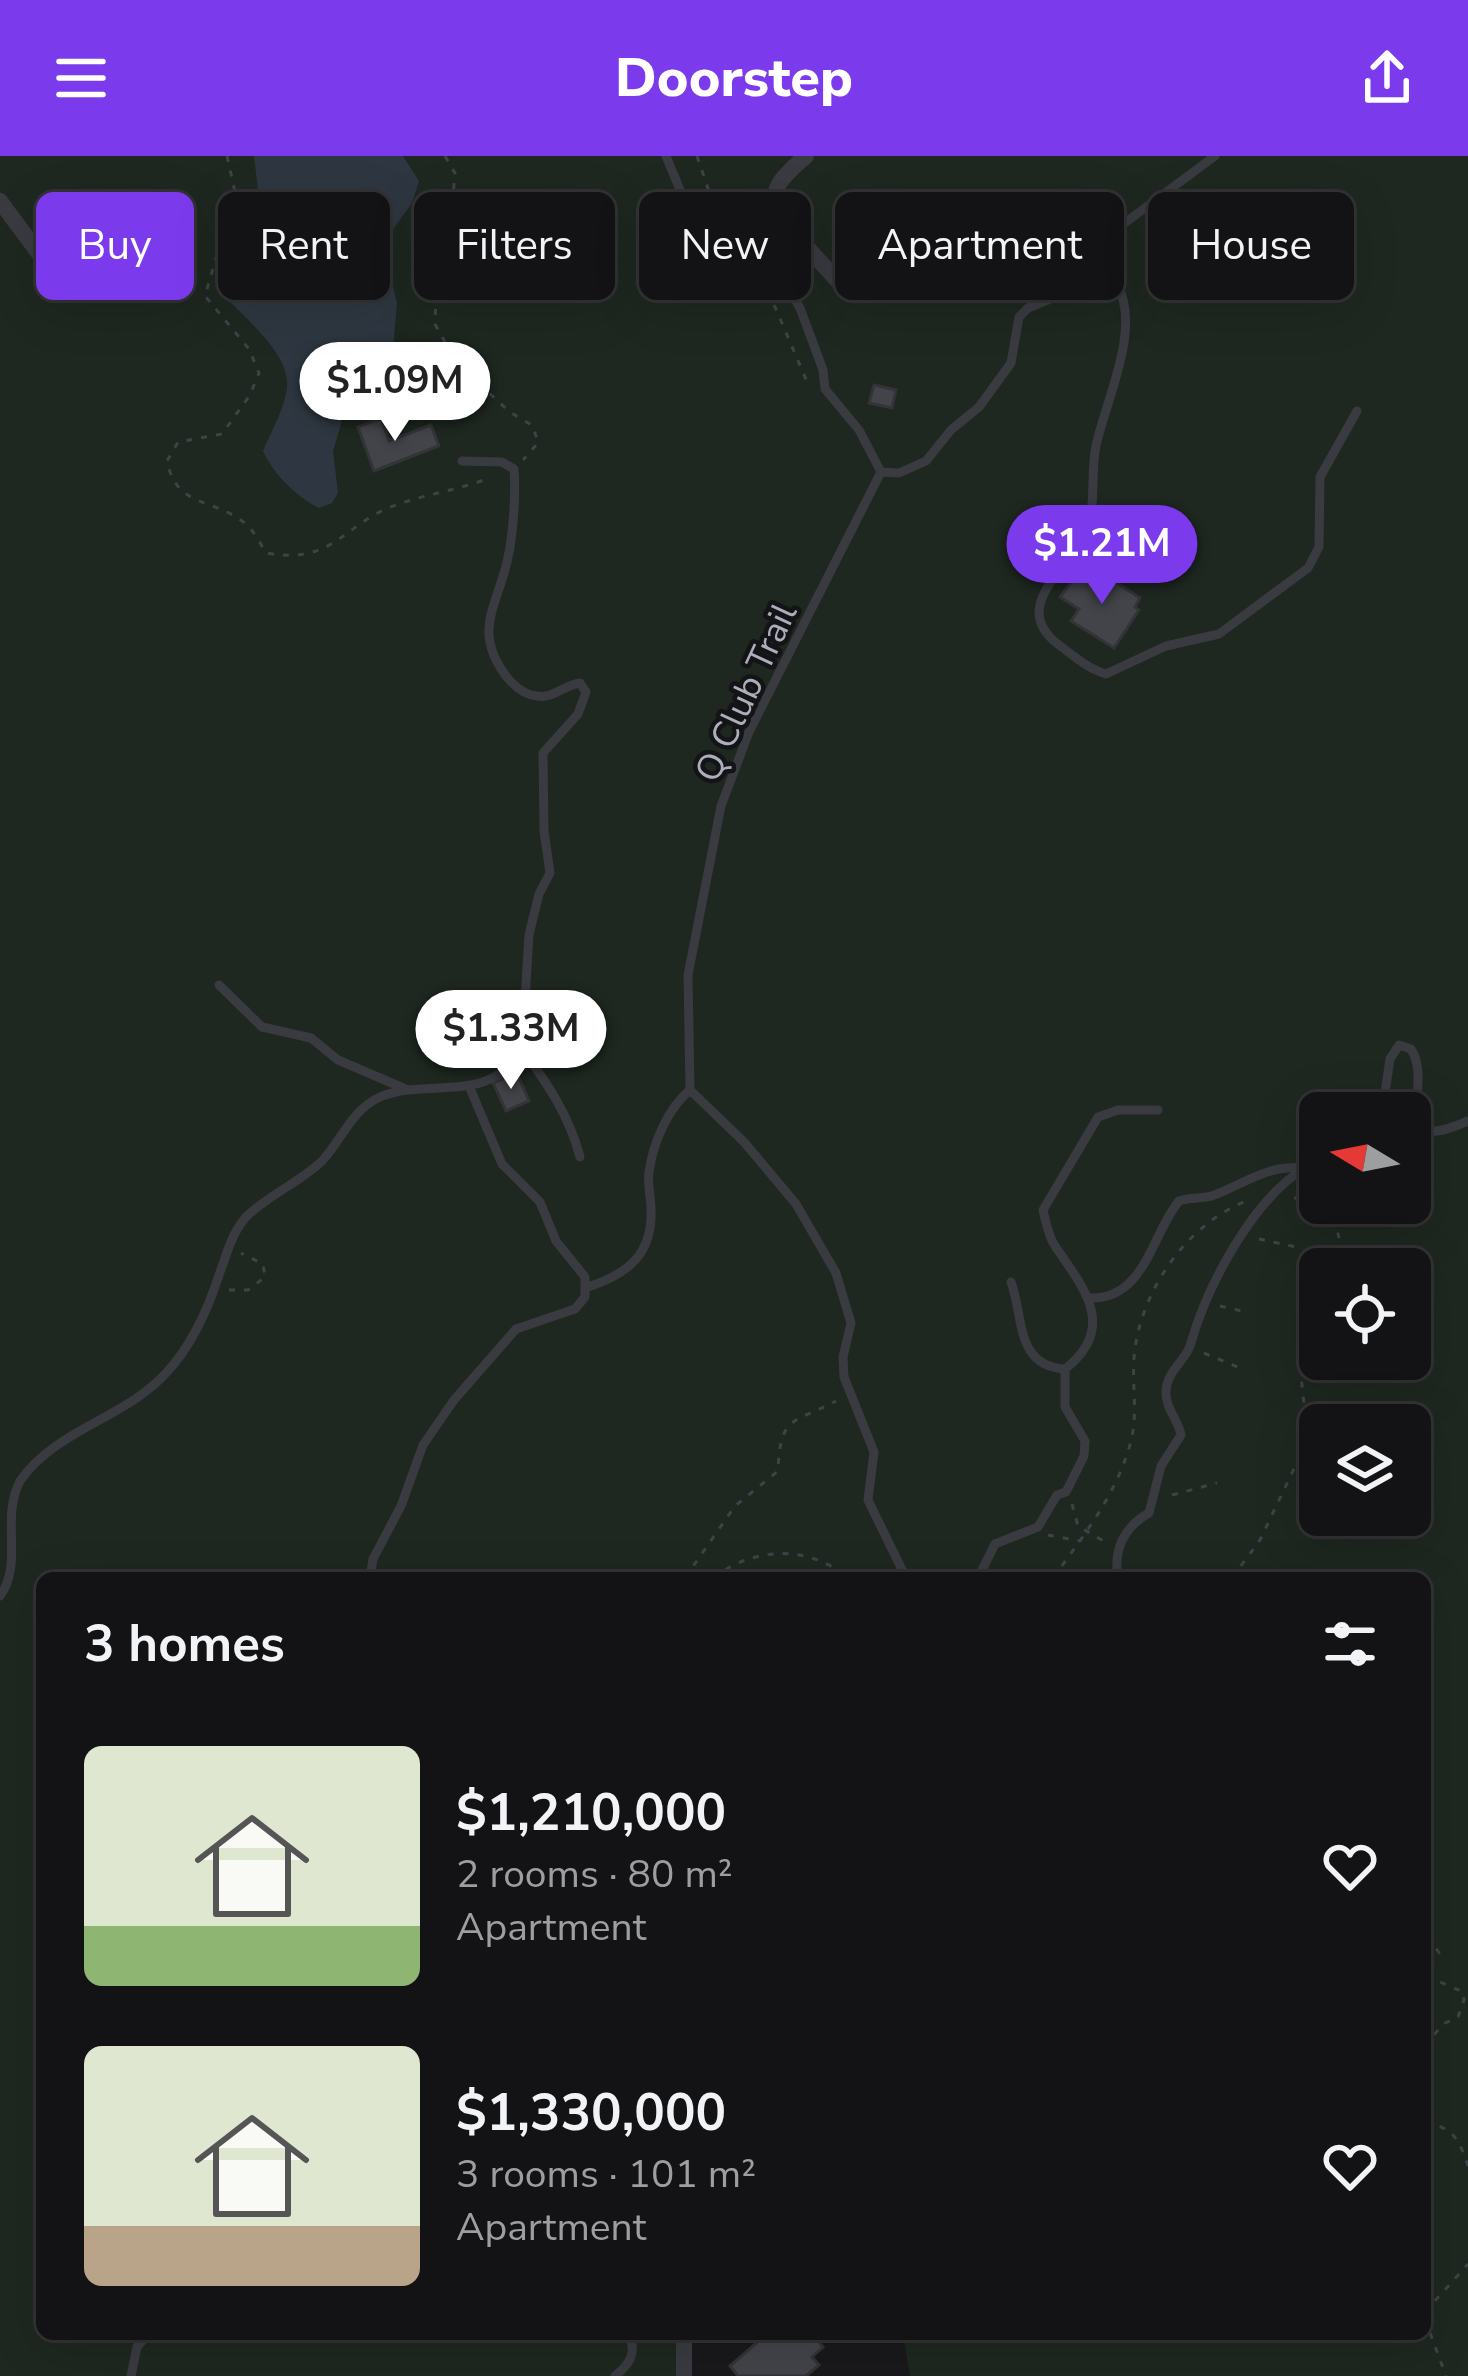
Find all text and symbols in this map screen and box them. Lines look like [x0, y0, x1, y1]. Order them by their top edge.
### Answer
text: Doorstep [615, 41, 853, 115]
icon: menu [48, 45, 114, 111]
icon: share [1354, 45, 1420, 111]
chip: Buy [36, 192, 194, 300]
chip: Rent [218, 192, 390, 300]
chip: Filters [414, 192, 615, 300]
chip: New [639, 192, 811, 300]
chip: Apartment [835, 192, 1124, 300]
chip: House [1148, 192, 1354, 300]
pin: $1.09M [297, 342, 493, 444]
text: $1.09M [326, 354, 464, 407]
pin: $1.21M [1004, 505, 1200, 607]
text: $1.21M [1033, 517, 1171, 570]
street label: Q Club Trail [684, 595, 809, 790]
pin: $1.33M [413, 990, 609, 1092]
text: $1.33M [442, 1002, 580, 1055]
north arrow [1299, 1092, 1431, 1224]
map controls [1299, 1092, 1431, 1536]
button: locate [1299, 1248, 1431, 1380]
button: layers [1299, 1404, 1431, 1536]
text: 3 homes [84, 1609, 285, 1679]
icon: filters [1317, 1611, 1383, 1677]
text: $1,210,000 [456, 1778, 726, 1848]
icon: home [180, 1794, 324, 1938]
icon: heart [1317, 1833, 1383, 1899]
text: 2 rooms · 80 m² [456, 1848, 733, 1901]
text: Apartment [456, 1901, 646, 1954]
text: $1,330,000 [456, 2078, 726, 2148]
icon: home [180, 2094, 324, 2238]
icon: heart [1317, 2133, 1383, 2199]
text: 3 rooms · 101 m² [456, 2148, 756, 2201]
text: Apartment [456, 2201, 646, 2254]

